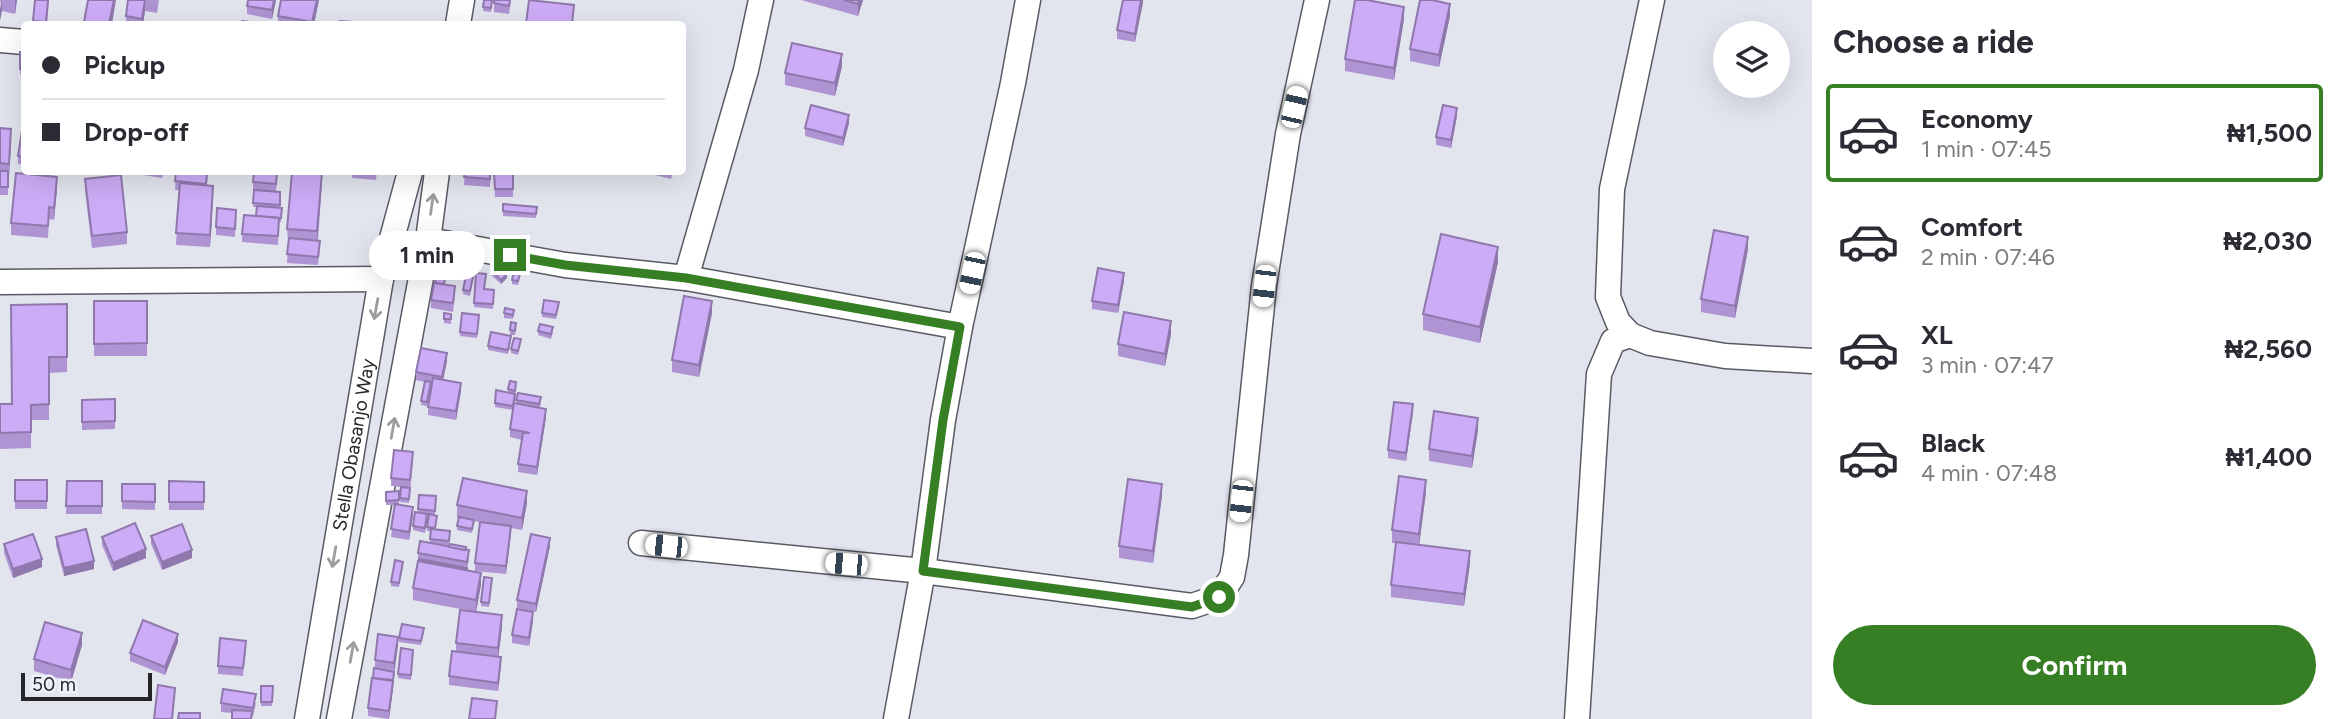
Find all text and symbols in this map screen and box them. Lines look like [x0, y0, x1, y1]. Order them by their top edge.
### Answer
map controls [1713, 21, 1790, 98]
button: layers [1713, 21, 1790, 98]
text: Choose a ride [1833, 23, 2034, 61]
text: Pickup [84, 49, 165, 81]
car [1280, 84, 1309, 130]
icon: car [1837, 102, 1900, 165]
text: Economy [1921, 103, 2033, 135]
text: Drop-off [84, 116, 189, 148]
text: ₦1,500 [2227, 117, 2312, 149]
text: 1 min · 07:45 [1921, 135, 2052, 163]
one-way arrow [426, 193, 439, 216]
icon: car [1837, 210, 1900, 273]
text: Comfort [1921, 211, 2023, 243]
text: ₦2,030 [2223, 225, 2312, 257]
callout: 1 min [370, 230, 486, 280]
route end [494, 239, 526, 271]
text: 1 min [400, 241, 454, 269]
text: 2 min · 07:46 [1921, 243, 2055, 271]
car [958, 250, 987, 296]
car [1252, 264, 1277, 308]
one-way arrow [369, 297, 382, 320]
icon: car [1837, 318, 1900, 381]
text: XL [1921, 319, 1953, 351]
text: ₦2,560 [2224, 333, 2312, 365]
text: 3 min · 07:47 [1921, 351, 2054, 379]
street label: Stella Obasanjo Way [328, 357, 379, 533]
one-way arrow [386, 417, 400, 440]
icon: car [1837, 426, 1900, 489]
text: Black [1921, 427, 1985, 459]
text: ₦1,400 [2225, 441, 2312, 473]
text: 4 min · 07:48 [1921, 459, 2057, 487]
car [1229, 479, 1254, 523]
car [645, 533, 688, 559]
one-way arrow [327, 545, 340, 568]
car [825, 552, 868, 576]
route start [1203, 581, 1235, 613]
button: Confirm [1833, 625, 2316, 705]
one-way arrow [345, 641, 359, 664]
scale bar [21, 670, 152, 702]
text: 50 m [32, 673, 76, 696]

